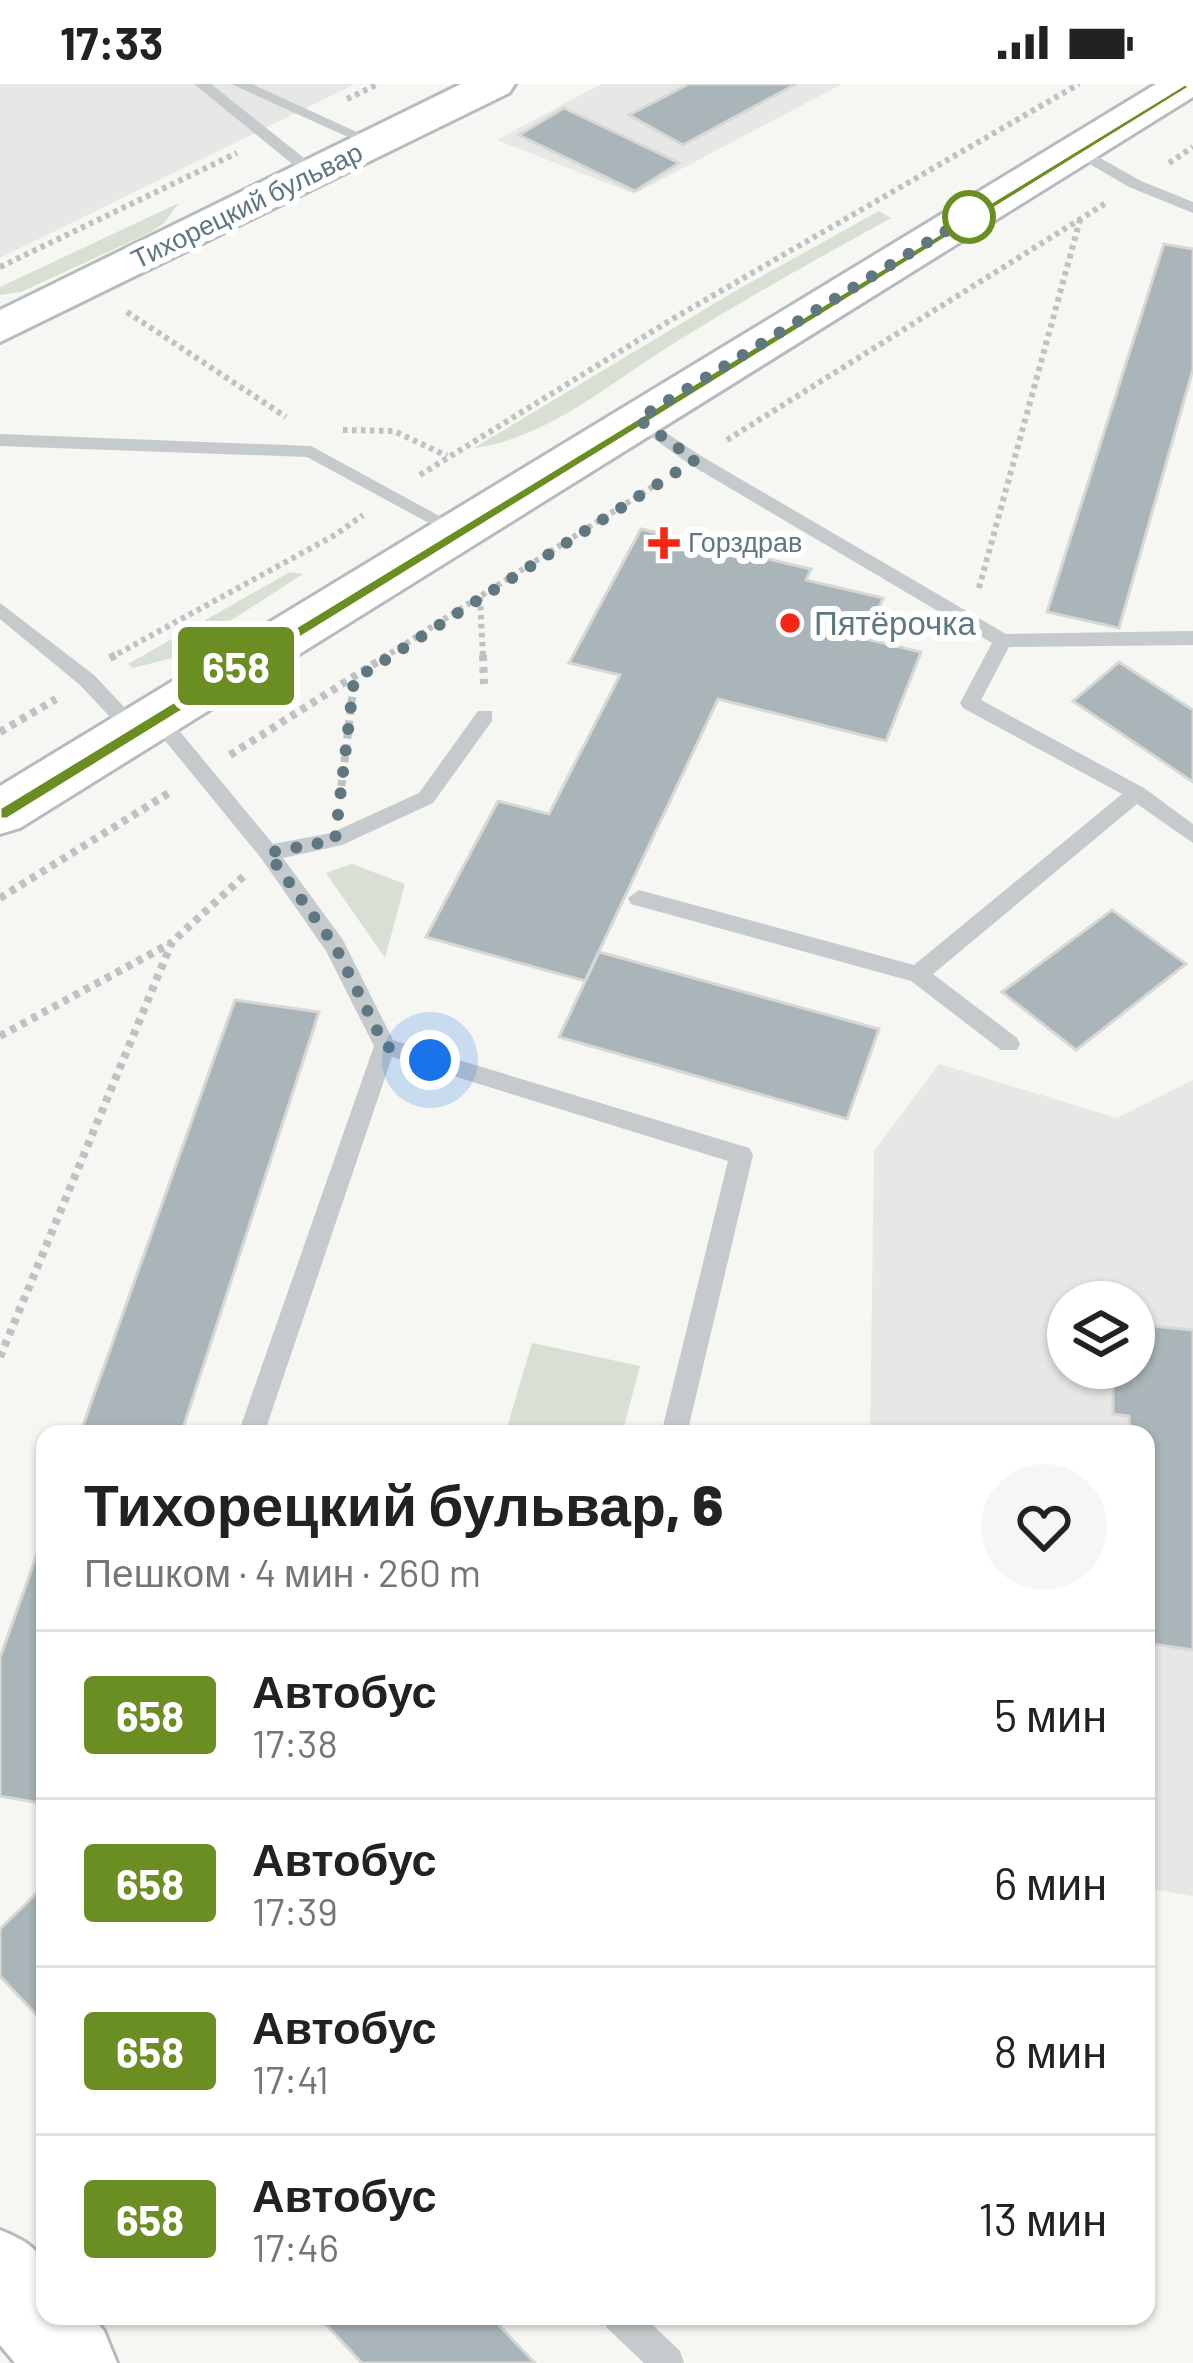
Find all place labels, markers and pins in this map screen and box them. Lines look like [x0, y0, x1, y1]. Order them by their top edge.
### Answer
unlabelled marker [944, 192, 994, 242]
place label: Горздрав [688, 525, 802, 558]
marker: Горздрав [651, 530, 677, 556]
place label: Пятёрочка [814, 602, 976, 642]
marker: Пятёрочка [777, 610, 803, 636]

